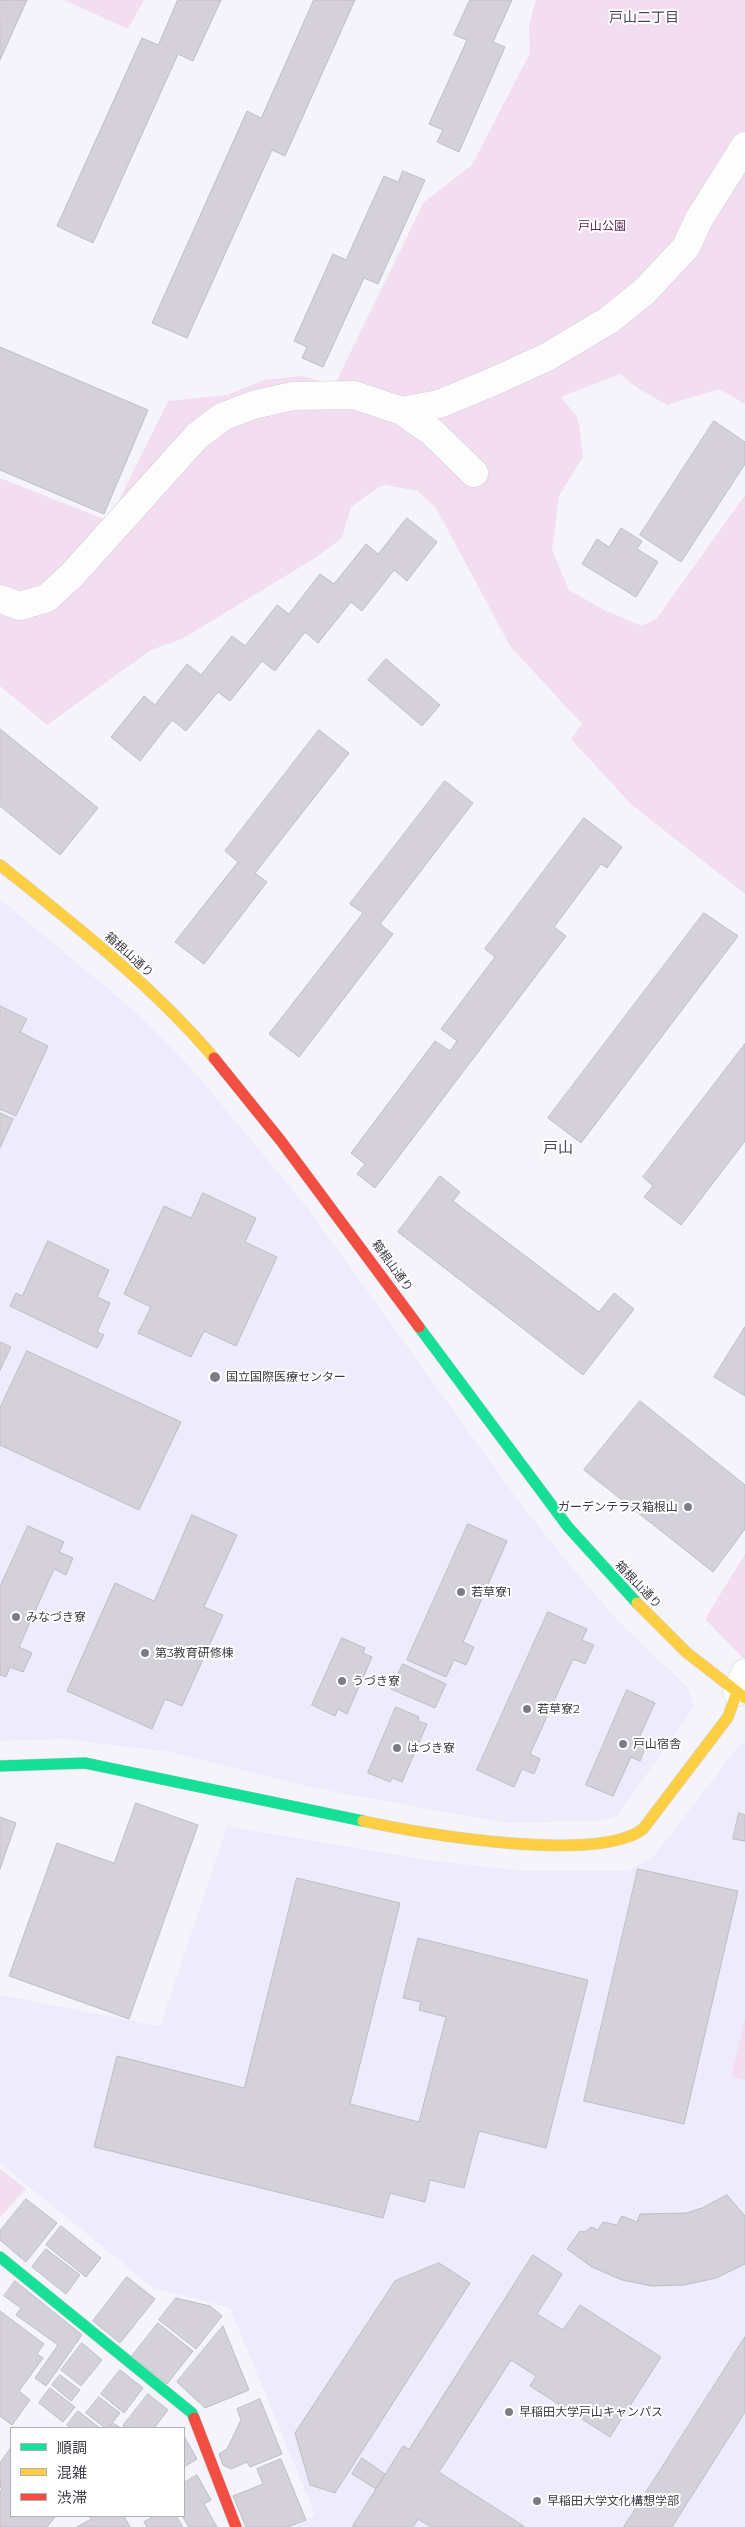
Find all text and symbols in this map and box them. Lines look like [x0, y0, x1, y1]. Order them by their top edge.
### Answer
district label: 戸山二丁目 [609, 10, 679, 26]
park label: 戸山公園 [578, 219, 626, 233]
street label: 箱根山通り [102, 930, 156, 980]
district label: 戸山 [543, 1140, 573, 1158]
street label: 箱根山通り [369, 1237, 415, 1295]
marker: 国立国際医療センター [208, 1370, 222, 1384]
place label: 国立国際医療センター [226, 1370, 346, 1384]
place label: ガーデンテラス箱根山 [558, 1500, 678, 1514]
marker: ガーデンテラス箱根山 [682, 1501, 694, 1513]
street label: 箱根山通り [612, 1558, 664, 1612]
place label: 若草寮1 [471, 1585, 511, 1599]
marker: 若草寮1 [455, 1586, 467, 1598]
place label: みなづき寮 [26, 1610, 86, 1624]
marker: みなづき寮 [10, 1611, 22, 1623]
place label: 第3教育研修棟 [155, 1646, 234, 1660]
marker: 第3教育研修棟 [139, 1647, 151, 1659]
place label: うづき寮 [352, 1674, 400, 1688]
marker: うづき寮 [336, 1675, 348, 1687]
place label: 若草寮2 [537, 1702, 580, 1716]
marker: 若草寮2 [521, 1703, 533, 1715]
place label: 戸山宿舎 [633, 1737, 681, 1751]
marker: 戸山宿舎 [617, 1738, 629, 1750]
place label: はづき寮 [407, 1741, 455, 1755]
marker: はづき寮 [391, 1742, 403, 1754]
place label: 早稲田大学戸山キャンパス [519, 2405, 663, 2419]
marker: 早稲田大学戸山キャンパス [503, 2406, 515, 2418]
legend [10, 2427, 185, 2517]
text: 順調 [57, 2438, 87, 2457]
text: 混雑 [57, 2463, 87, 2482]
text: 渋滞 [57, 2488, 87, 2507]
place label: 早稲田大学文化構想学部 [547, 2494, 679, 2508]
marker: 早稲田大学文化構想学部 [531, 2495, 543, 2507]

